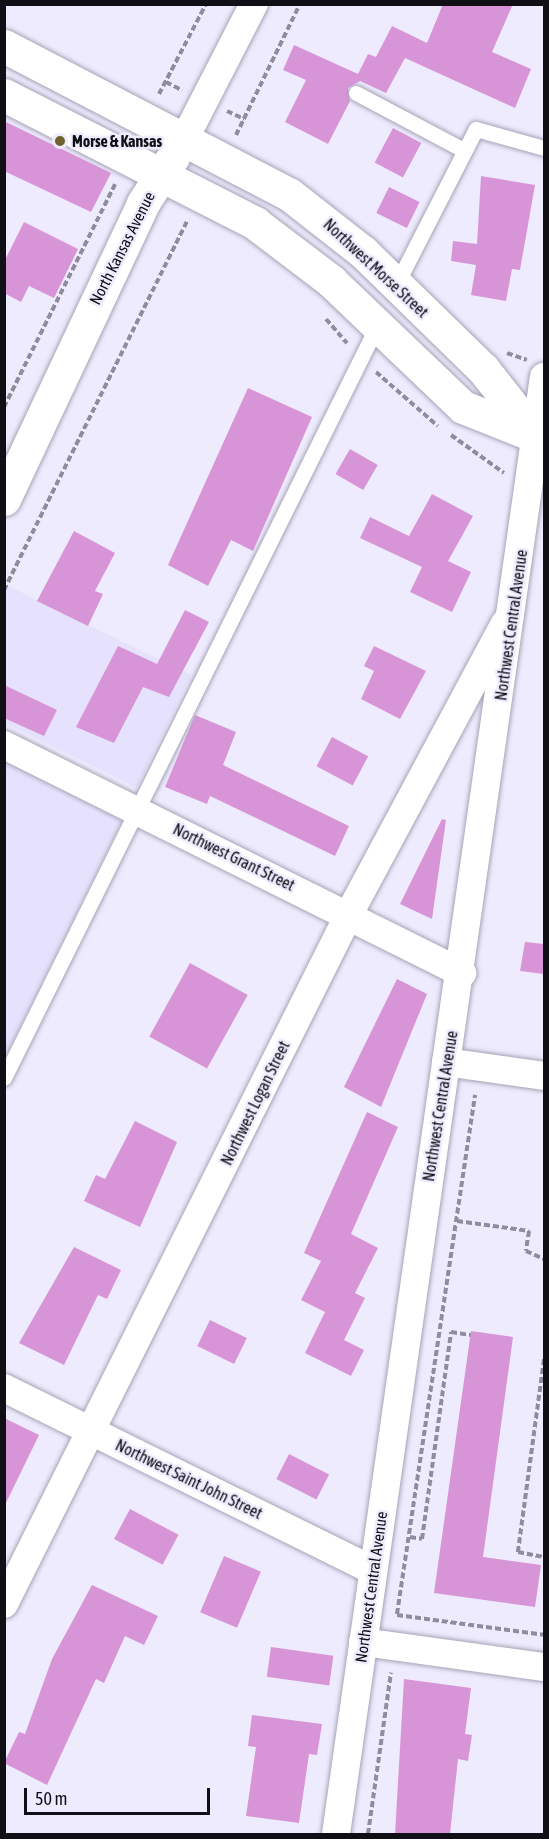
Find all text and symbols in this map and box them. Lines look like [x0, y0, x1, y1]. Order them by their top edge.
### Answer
place label: Morse & Kansas [72, 131, 162, 151]
marker: Morse & Kansas [53, 134, 67, 148]
street label: North Kansas Avenue [85, 188, 159, 308]
street label: Northwest Morse Street [320, 215, 432, 321]
street label: Northwest Central Avenue [491, 548, 531, 702]
street label: Northwest Grant Street [170, 819, 298, 895]
street label: Northwest Central Avenue [419, 1029, 461, 1183]
street label: Northwest Logan Street [217, 1038, 293, 1168]
street label: Northwest Saint John Street [113, 1435, 265, 1523]
street label: Northwest Central Avenue [351, 1510, 391, 1664]
scale bar [27, 1776, 213, 1814]
text: 50 m [35, 1788, 67, 1809]

